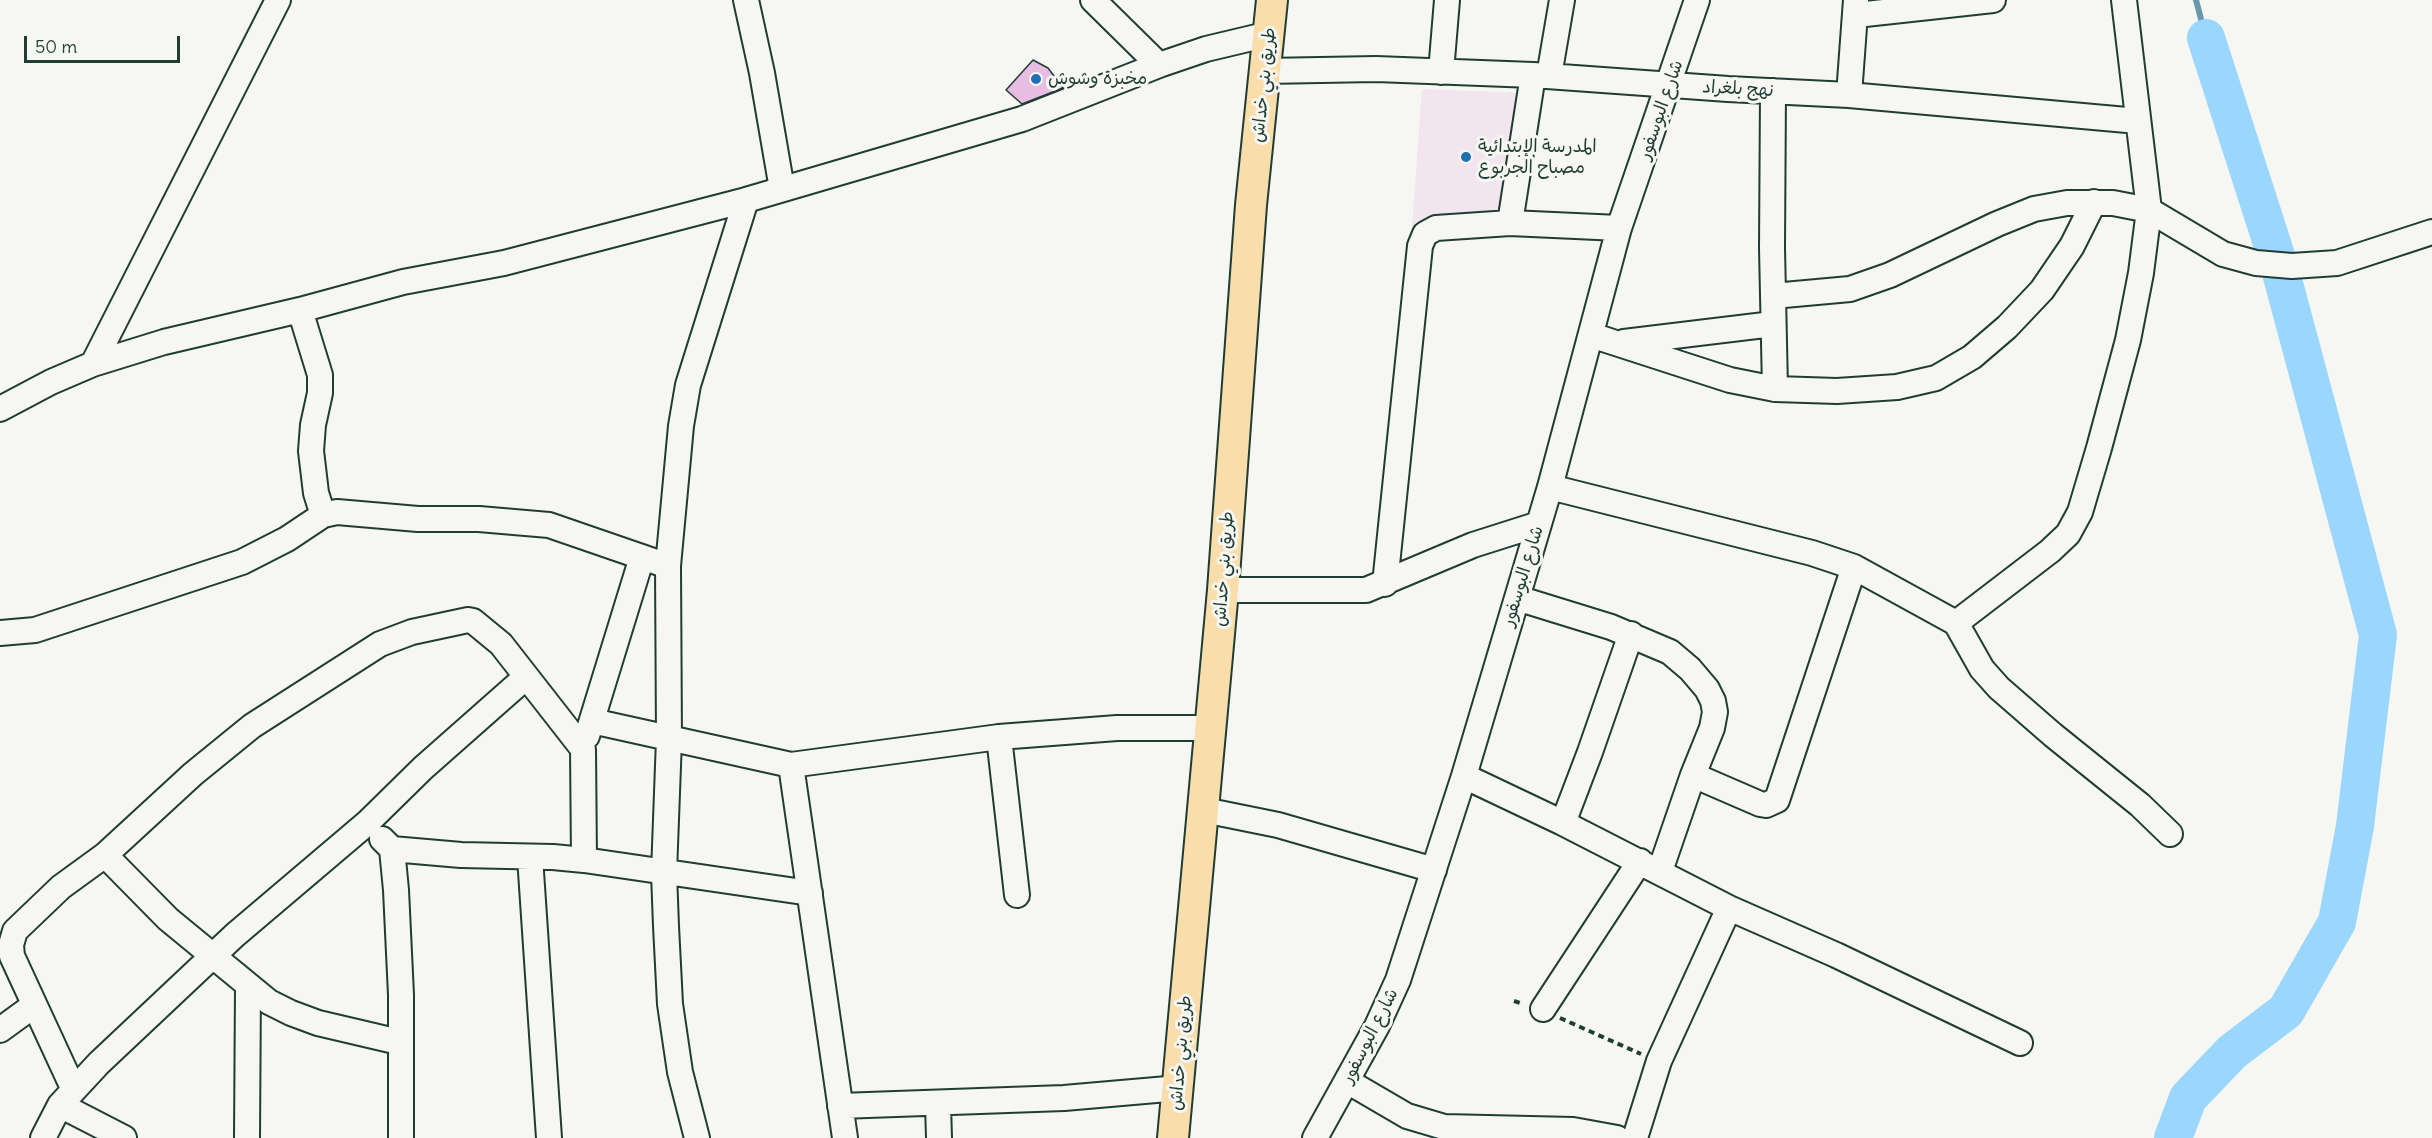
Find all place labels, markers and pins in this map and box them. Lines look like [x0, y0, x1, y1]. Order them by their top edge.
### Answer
place label: مخبزة وشوش [1048, 68, 1147, 90]
marker: مخبزة وشوش [1029, 72, 1043, 86]
place label: المدرسة الإبتدائية مصباح الجربوع [1478, 136, 1597, 178]
marker: المدرسة الإبتدائية مصباح الجربوع [1459, 150, 1473, 164]

